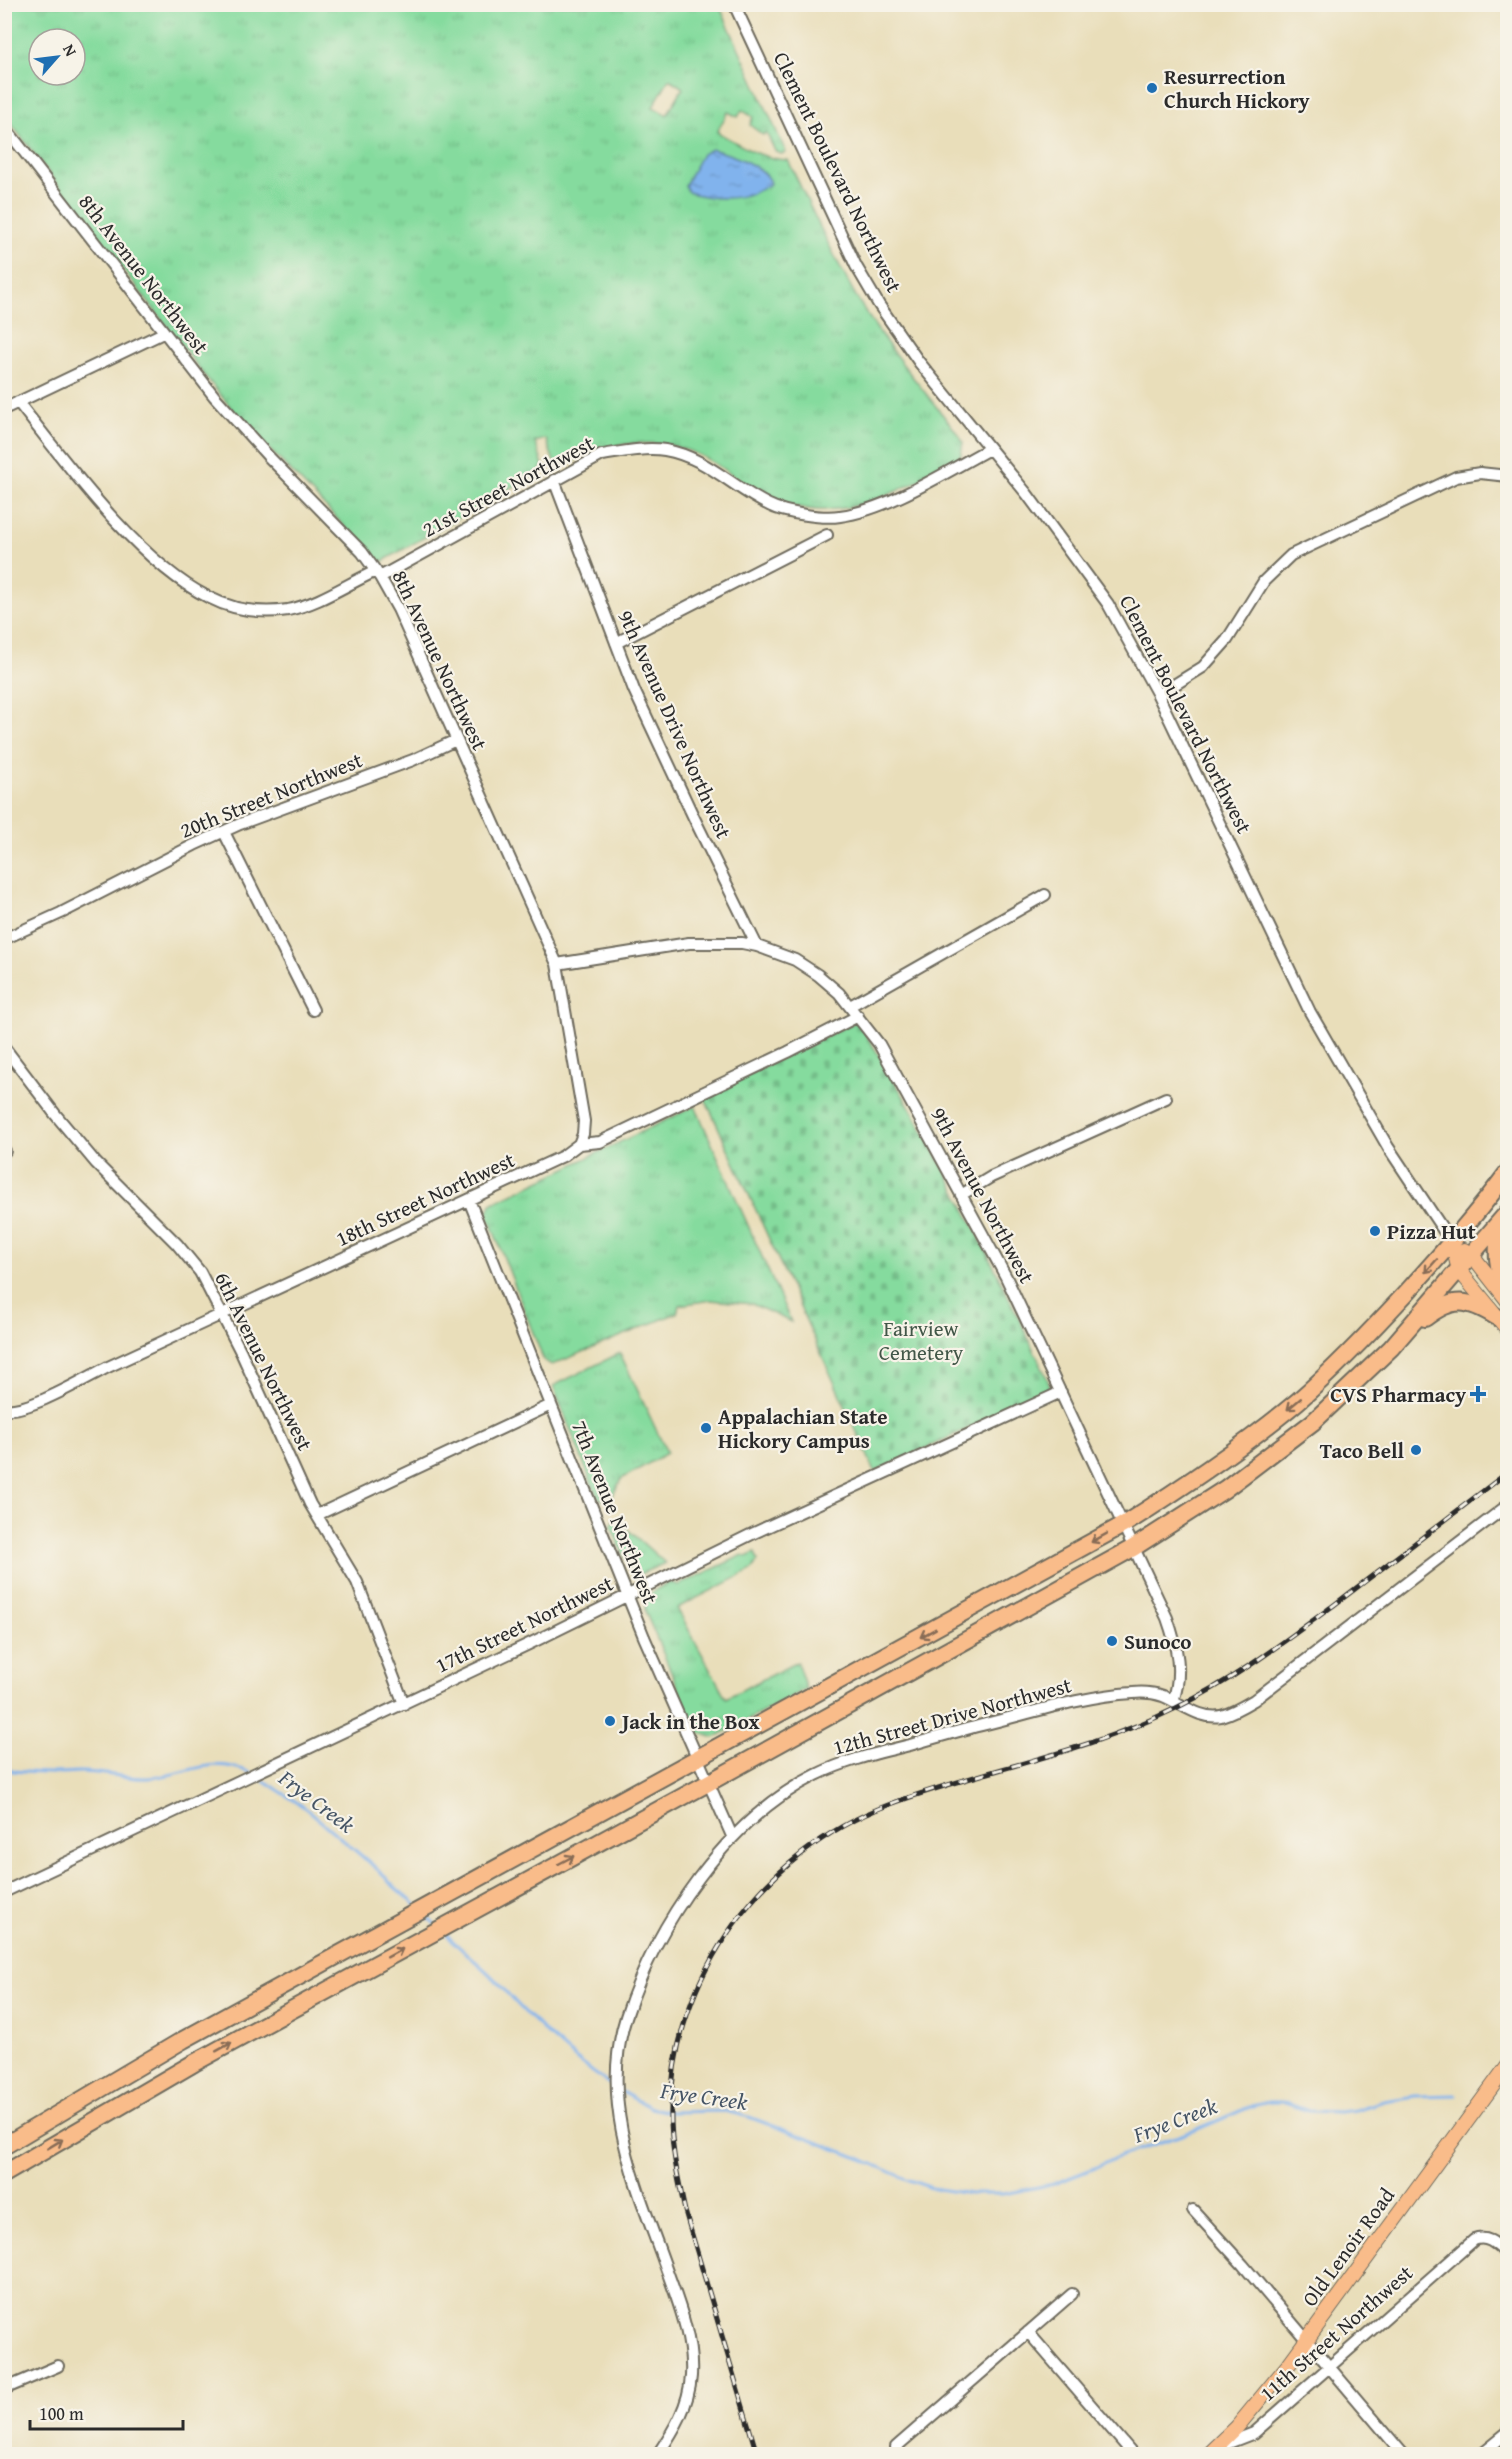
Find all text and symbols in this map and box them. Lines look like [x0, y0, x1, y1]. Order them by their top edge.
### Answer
north arrow [27, 27, 87, 87]
text: N [57, 40, 83, 61]
street label: Clement Boulevard Northwest [766, 46, 910, 298]
place label: Resurrection Church Hickory [1164, 61, 1310, 116]
marker: Resurrection Church Hickory [1145, 81, 1159, 95]
street label: 8th Avenue Northwest [72, 187, 217, 361]
street label: 21st Street Northwest [417, 427, 600, 544]
street label: 8th Avenue Northwest [385, 565, 496, 756]
street label: Clement Boulevard Northwest [1112, 589, 1260, 839]
street label: 9th Avenue Drive Northwest [611, 605, 740, 844]
street label: 20th Street Northwest [175, 744, 367, 846]
street label: 9th Avenue Northwest [923, 1101, 1043, 1289]
street label: 18th Street Northwest [330, 1144, 520, 1254]
place label: Pizza Hut [1387, 1216, 1476, 1247]
marker: Pizza Hut [1368, 1224, 1382, 1238]
one-way arrow [1424, 1258, 1438, 1273]
street label: 6th Avenue Northwest [207, 1266, 321, 1456]
park label: Fairview Cemetery [879, 1313, 964, 1368]
place label: CVS Pharmacy [1330, 1379, 1466, 1410]
marker: CVS Pharmacy [1471, 1387, 1485, 1401]
one-way arrow [1286, 1397, 1302, 1410]
place label: Appalachian State Hickory Campus [718, 1401, 887, 1456]
street label: 7th Avenue Northwest [564, 1416, 666, 1609]
marker: Appalachian State Hickory Campus [699, 1421, 713, 1435]
place label: Taco Bell [1320, 1435, 1404, 1466]
marker: Taco Bell [1409, 1443, 1423, 1457]
one-way arrow [1090, 1533, 1108, 1544]
street label: 17th Street Northwest [430, 1567, 619, 1680]
place label: Sunoco [1124, 1626, 1192, 1657]
one-way arrow [920, 1627, 937, 1639]
marker: Sunoco [1105, 1634, 1119, 1648]
street label: 12th Street Drive Northwest [829, 1669, 1075, 1763]
place label: Jack in the Box [619, 1706, 760, 1737]
marker: Jack in the Box [603, 1714, 617, 1728]
water label: Frye Creek [272, 1761, 362, 1841]
one-way arrow [557, 1854, 574, 1866]
one-way arrow [385, 1947, 403, 1958]
one-way arrow [214, 2041, 232, 2052]
water label: Frye Creek [658, 2074, 750, 2118]
water label: Frye Creek [1128, 2089, 1222, 2151]
one-way arrow [46, 2138, 63, 2150]
street label: Old Lenoir Road [1294, 2181, 1402, 2313]
street label: 11th Street Northwest [1253, 2257, 1420, 2408]
scale bar [30, 2393, 183, 2431]
text: 100 m [39, 2400, 84, 2427]

